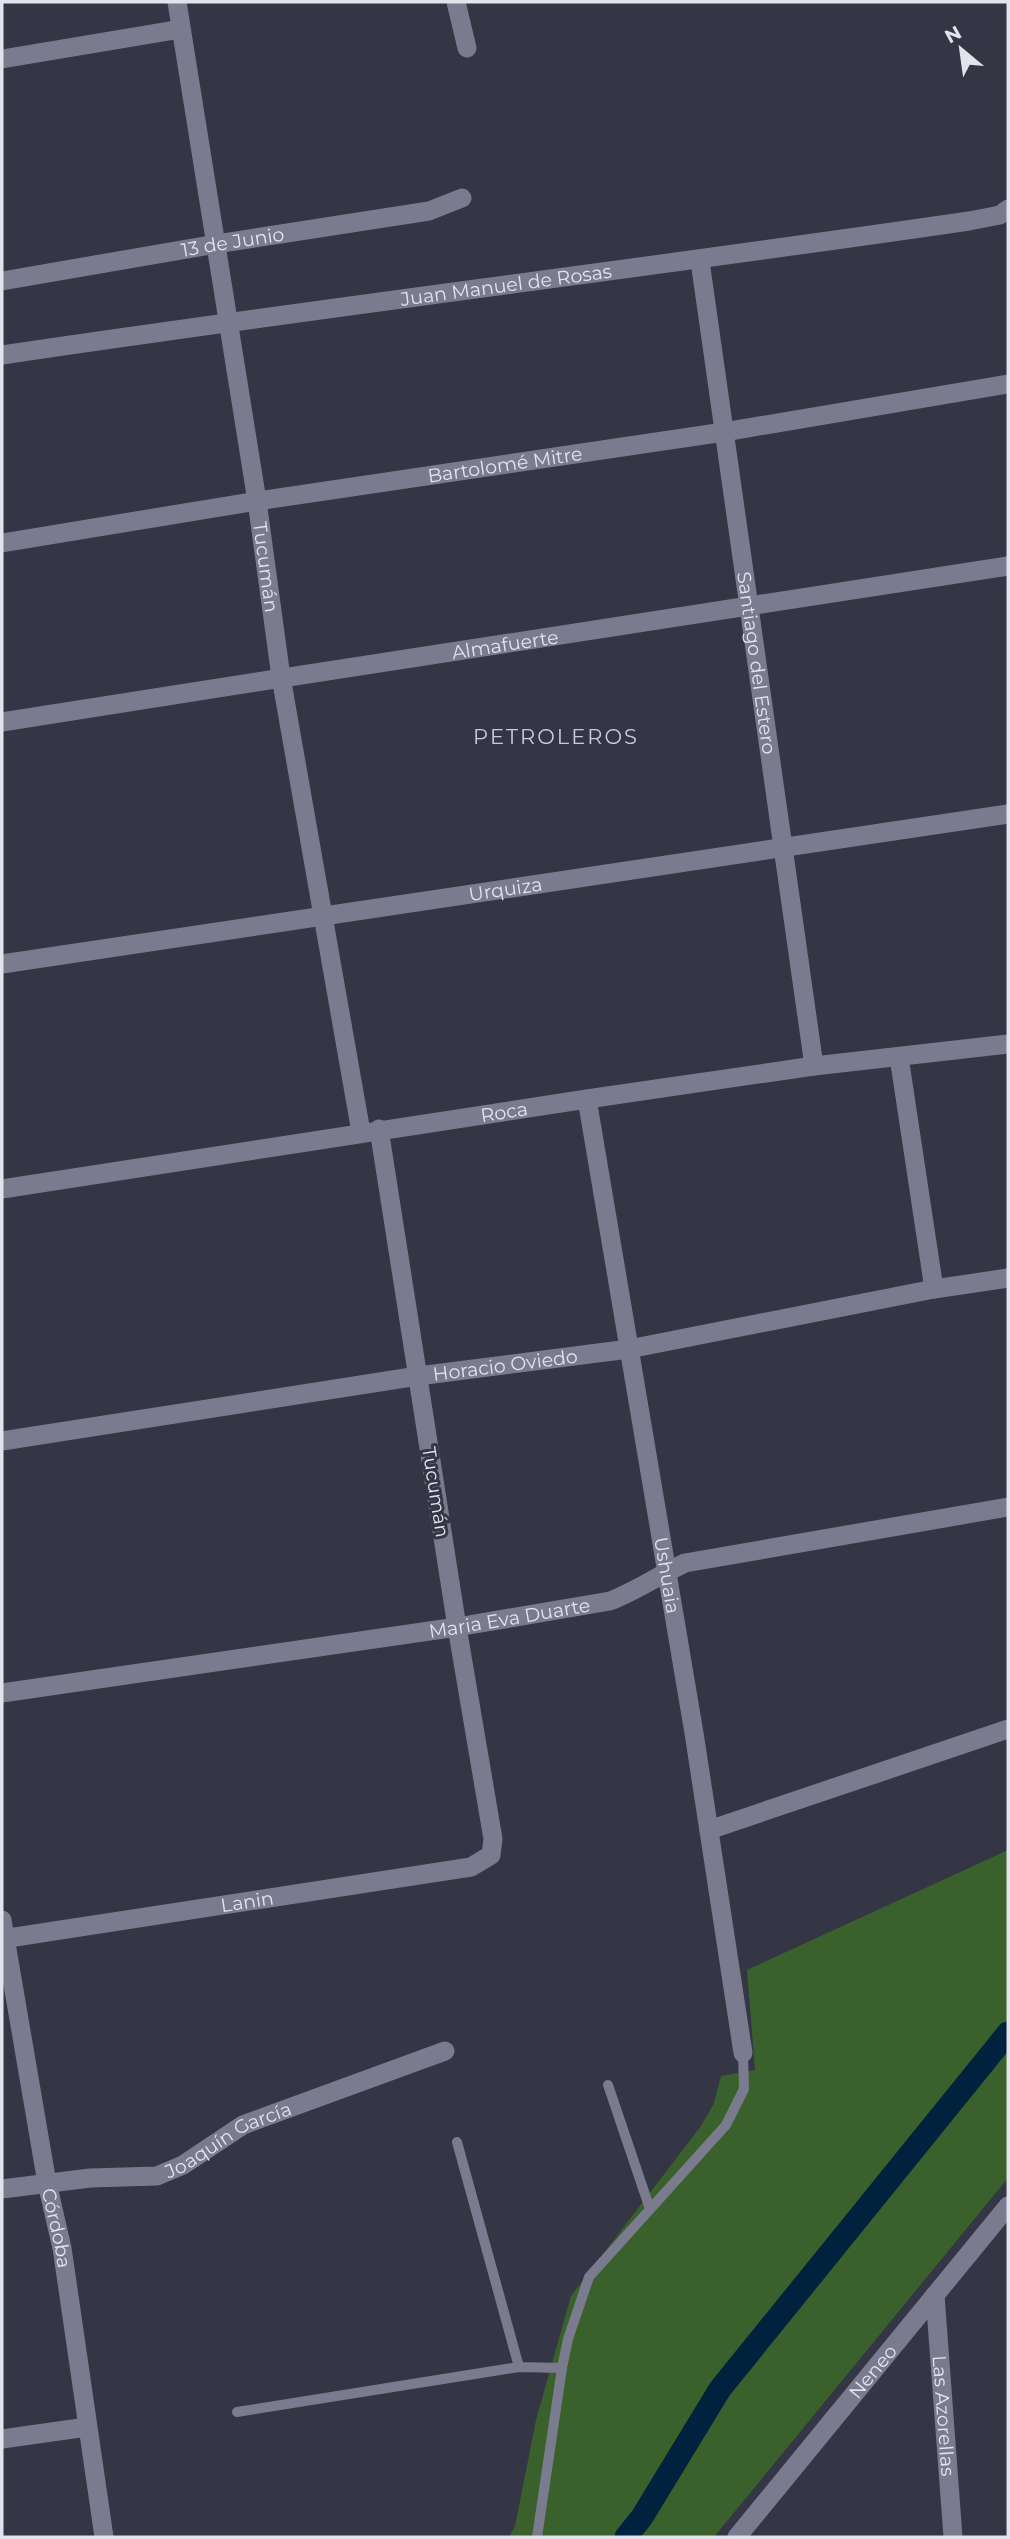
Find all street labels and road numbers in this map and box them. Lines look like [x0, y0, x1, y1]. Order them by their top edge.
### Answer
street label: 13 de Junio [179, 223, 286, 262]
street label: Juan Manuel de Rosas [398, 260, 613, 311]
street label: Bartolomé Mitre [426, 442, 584, 488]
street label: Tucumán [248, 520, 283, 614]
street label: Santiago del Estero [732, 570, 781, 756]
street label: Almafuerte [450, 625, 560, 664]
street label: Urquiza [467, 873, 544, 906]
street label: Roca [479, 1097, 529, 1127]
street label: Horacio Oviedo [432, 1345, 579, 1386]
street label: Tucumán [417, 1445, 454, 1539]
street label: Ushuaia [649, 1535, 685, 1615]
street label: Maria Eva Duarte [427, 1594, 592, 1643]
street label: Lanin [219, 1886, 275, 1917]
street label: Joaquín García [161, 2097, 295, 2184]
street label: Córdoba [37, 2186, 76, 2270]
street label: Neneo [844, 2340, 902, 2403]
street label: Las Azorellas [928, 2354, 959, 2477]

